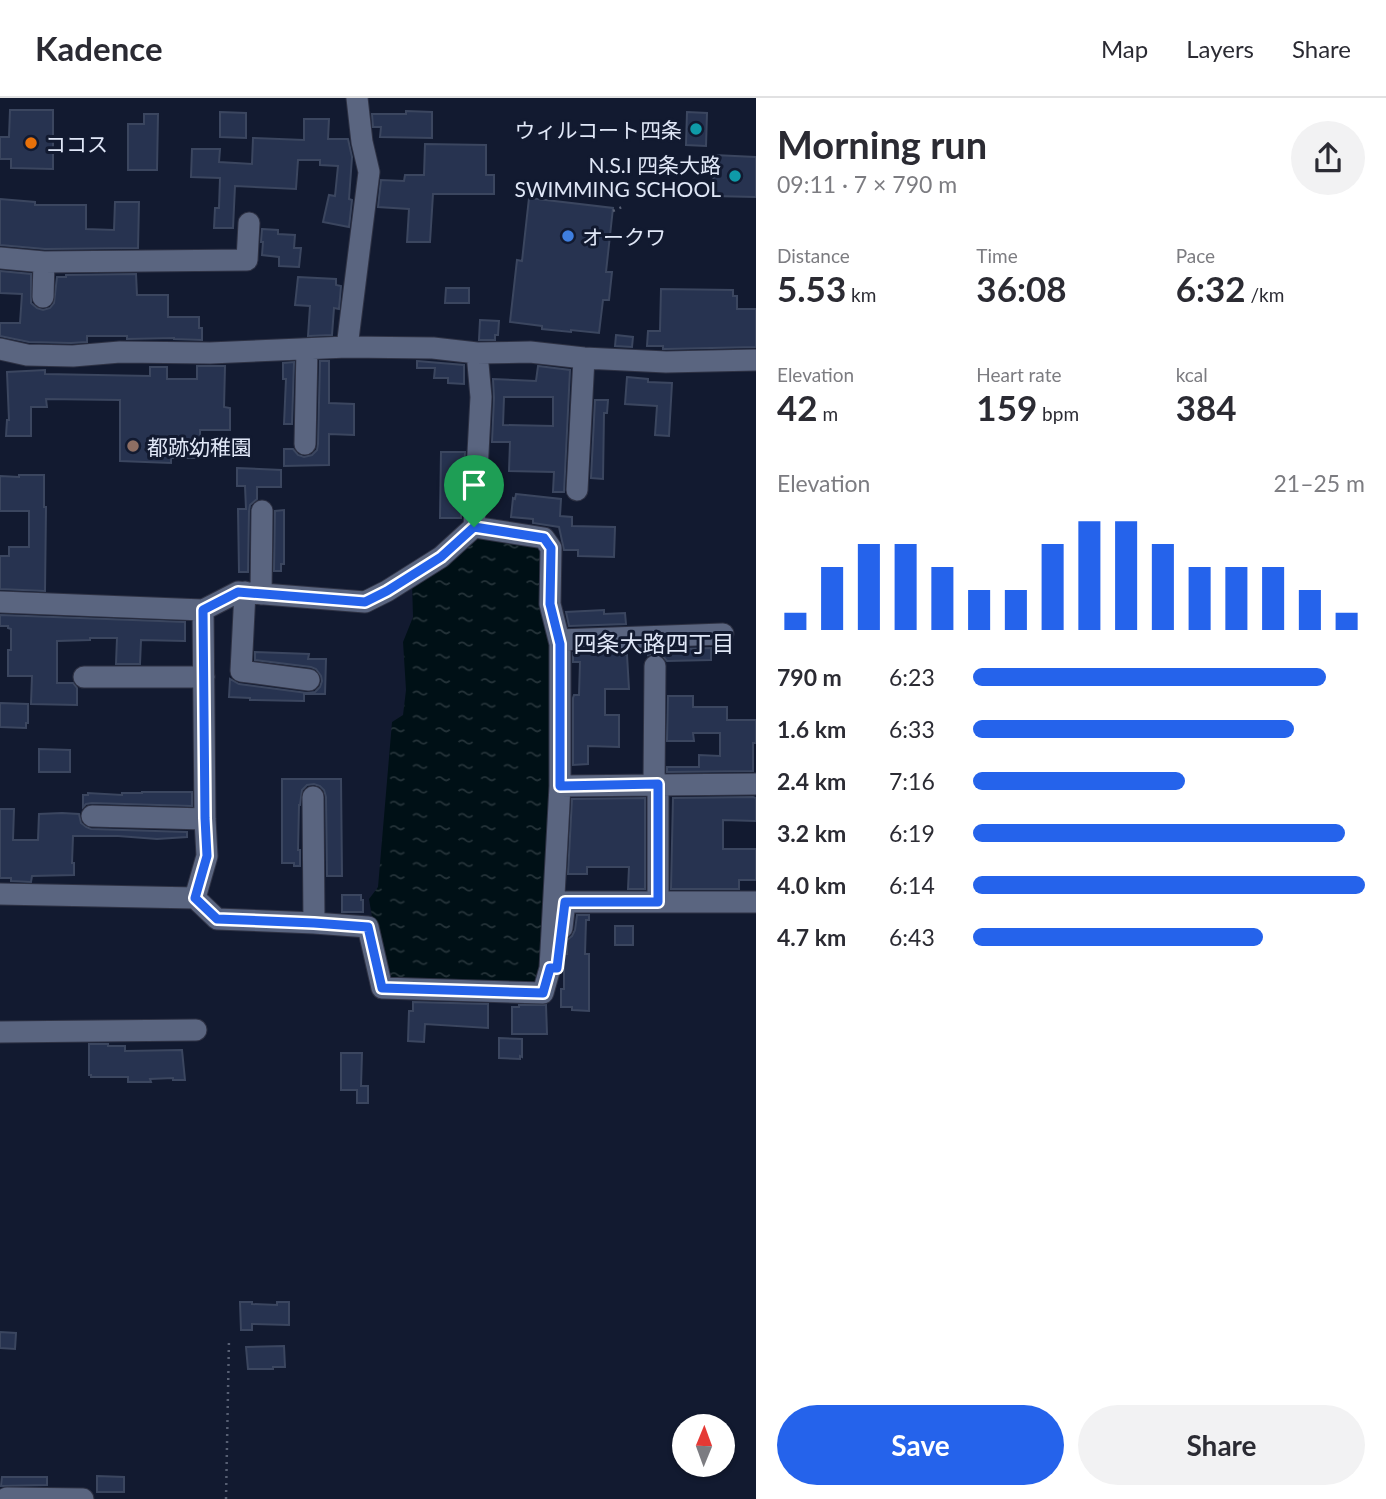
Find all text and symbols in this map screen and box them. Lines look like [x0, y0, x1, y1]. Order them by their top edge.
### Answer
text: Kadence [35, 28, 163, 68]
text: Map [1101, 34, 1148, 63]
text: Layers [1186, 34, 1254, 63]
text: Share [1292, 34, 1351, 63]
place label: ウィルコート四条 [514, 117, 682, 142]
marker: ウィルコート四条 [688, 121, 704, 137]
text: Morning run [777, 121, 987, 167]
button: share [1291, 121, 1365, 195]
place label: ココス [45, 131, 108, 156]
marker: ココス [23, 135, 39, 151]
place label: N.S.I 四条大路 SWIMMING SCHOOL [515, 152, 721, 201]
marker: N.S.I 四条大路 SWIMMING SCHOOL [727, 168, 743, 184]
text: 09:11 · 7 × 790 m [777, 170, 957, 198]
place label: オークワ [582, 224, 666, 249]
marker: オークワ [560, 228, 576, 244]
text: Distance [777, 244, 850, 267]
text: Time [976, 244, 1018, 267]
text: Pace [1176, 244, 1215, 267]
text: 5.53 [777, 267, 846, 309]
text: 36:08 [976, 267, 1067, 309]
text: 6:32 [1176, 267, 1246, 309]
text: km [846, 283, 876, 306]
text: /km [1246, 283, 1284, 306]
text: Elevation [777, 363, 854, 386]
text: Heart rate [976, 363, 1062, 386]
text: kcal [1176, 363, 1208, 386]
text: 42 [777, 386, 818, 428]
text: 159 [976, 386, 1037, 428]
text: 384 [1176, 386, 1237, 428]
text: m [818, 402, 838, 425]
text: bpm [1037, 402, 1079, 425]
place label: 都跡幼稚園 [147, 434, 252, 459]
marker: 都跡幼稚園 [125, 438, 141, 454]
pin [444, 455, 504, 527]
icon: arrive [455, 466, 493, 504]
text: Elevation [777, 469, 870, 497]
text: 21–25 m [1273, 469, 1365, 497]
district label: 四条大路四丁目 [574, 629, 735, 657]
text: 790 m [777, 663, 842, 691]
text: 6:23 [889, 663, 935, 691]
text: 1.6 km [777, 715, 846, 743]
text: 6:33 [889, 715, 935, 743]
text: 2.4 km [777, 767, 846, 795]
text: 7:16 [889, 767, 935, 795]
text: 3.2 km [777, 819, 846, 847]
text: 6:19 [889, 819, 935, 847]
text: 4.0 km [777, 871, 846, 899]
text: 6:14 [889, 871, 935, 899]
text: 4.7 km [777, 923, 846, 951]
text: 6:43 [889, 923, 935, 951]
button: Save [777, 1405, 1064, 1485]
button: Share [1078, 1405, 1365, 1485]
north arrow [672, 1414, 735, 1477]
map controls [672, 1414, 735, 1477]

